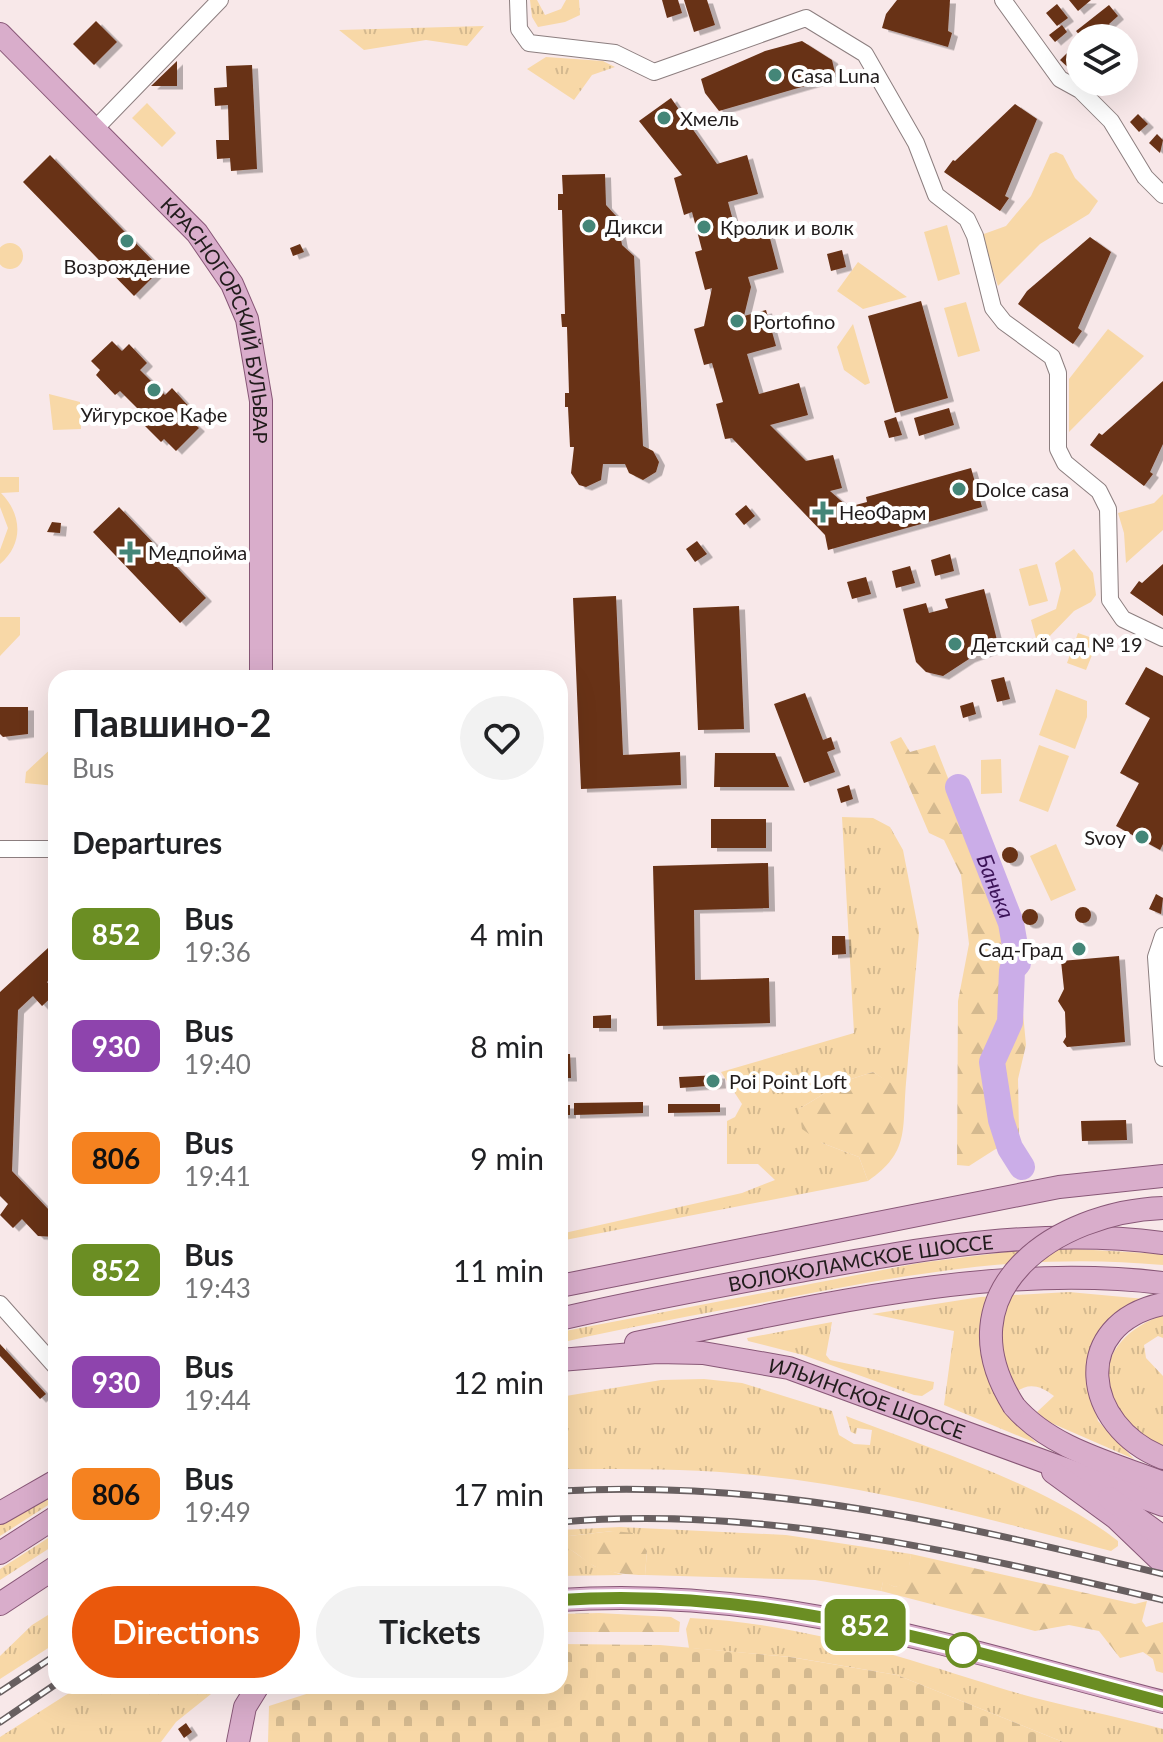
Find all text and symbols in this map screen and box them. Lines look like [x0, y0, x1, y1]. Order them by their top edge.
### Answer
map controls [1066, 24, 1138, 96]
button: layers [1066, 24, 1138, 96]
place label: Casa Luna [791, 63, 880, 87]
marker: Casa Luna [766, 66, 784, 84]
place label: Хмель [680, 106, 739, 130]
marker: Хмель [655, 109, 673, 127]
street label: КРАСНОГОРСКИЙ БУЛЬВАР [156, 192, 274, 444]
place label: Дикси [605, 214, 663, 238]
place label: Кролик и волк [720, 215, 854, 239]
marker: Дикси [580, 217, 598, 235]
marker: Кролик и волк [695, 218, 713, 236]
marker: Возрождение [118, 232, 136, 250]
place label: Возрождение [64, 254, 190, 278]
place label: Portofino [753, 309, 835, 333]
marker: Portofino [728, 312, 746, 330]
marker: Уйгурское Кафе [145, 381, 163, 399]
place label: Уйгурское Кафе [81, 402, 227, 426]
place label: Dolce casa [975, 477, 1069, 501]
marker: Dolce casa [950, 480, 968, 498]
place label: НеоФарм [839, 500, 926, 524]
marker: НеоФарм [814, 503, 832, 521]
place label: Медпойма [148, 540, 247, 564]
marker: Медпойма [119, 541, 141, 563]
place label: Детский сад № 19 [971, 632, 1143, 656]
marker: Детский сад № 19 [946, 635, 964, 653]
button: heart [460, 696, 544, 780]
text: Павшино-2 [72, 699, 272, 745]
text: Bus [72, 752, 114, 784]
text: Departures [72, 824, 222, 860]
place label: Svoy [1084, 825, 1127, 849]
marker: Svoy [1133, 828, 1151, 846]
water label: Банька [972, 850, 1021, 922]
text: Bus [184, 900, 234, 936]
text: 4 min [470, 916, 544, 952]
text: 852 [92, 917, 140, 951]
text: 19:36 [184, 936, 251, 968]
place label: Сад-Град [978, 937, 1063, 961]
marker: Сад-Град [1070, 940, 1088, 958]
text: Bus [184, 1012, 234, 1048]
text: 8 min [470, 1028, 544, 1064]
text: 930 [92, 1029, 140, 1063]
text: 19:40 [184, 1048, 251, 1080]
place label: Poi Point Loft [729, 1069, 847, 1093]
marker: Poi Point Loft [704, 1072, 722, 1090]
text: Bus [184, 1124, 234, 1160]
text: 9 min [470, 1140, 544, 1176]
text: 806 [92, 1141, 140, 1175]
text: 19:41 [184, 1160, 251, 1192]
street label: ВОЛОКОЛАМСКОЕ ШОССЕ [726, 1229, 994, 1296]
text: Bus [184, 1236, 234, 1272]
text: 11 min [453, 1252, 544, 1288]
text: 852 [92, 1253, 140, 1287]
text: 19:43 [184, 1272, 251, 1304]
text: Bus [184, 1348, 234, 1384]
street label: ИЛЬИНСКОЕ ШОССЕ [767, 1353, 969, 1444]
text: 12 min [453, 1364, 544, 1400]
text: 930 [92, 1365, 140, 1399]
text: 19:44 [184, 1384, 251, 1416]
text: Bus [184, 1460, 234, 1496]
text: 17 min [453, 1476, 544, 1512]
text: 806 [92, 1477, 140, 1511]
text: 19:49 [184, 1496, 251, 1528]
button: Directions [72, 1586, 300, 1678]
button: Tickets [316, 1586, 544, 1678]
line badge: 852 [819, 1599, 911, 1651]
text: 852 [841, 1608, 889, 1642]
unlabelled marker [946, 1633, 980, 1667]

